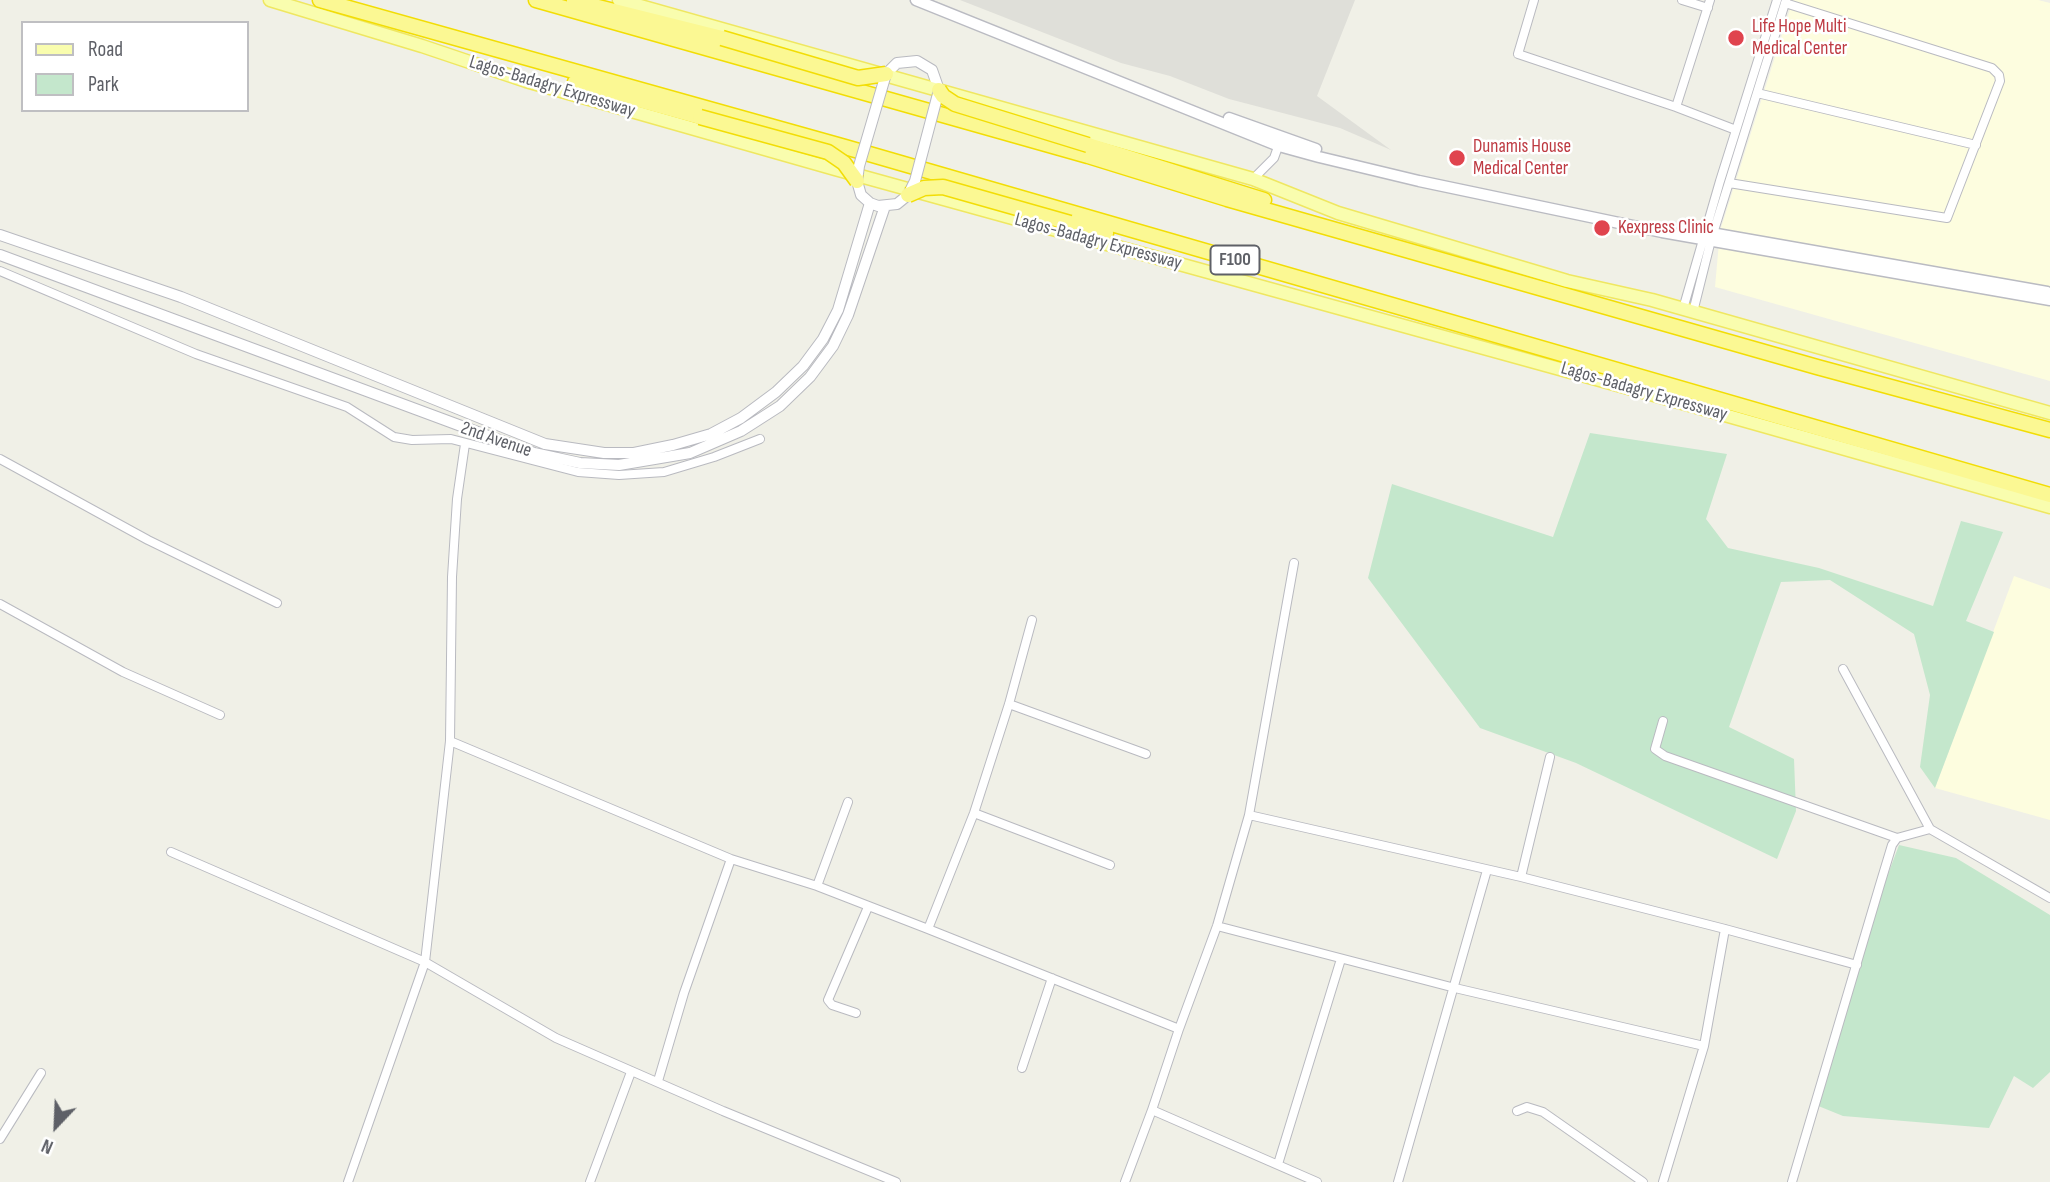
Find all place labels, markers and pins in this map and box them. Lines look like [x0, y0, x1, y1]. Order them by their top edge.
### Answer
place label: Life Hope Multi Medical Center [1752, 16, 1847, 60]
marker: Life Hope Multi Medical Center [1726, 28, 1746, 48]
place label: Dunamis House Medical Center [1473, 136, 1571, 180]
marker: Dunamis House Medical Center [1447, 148, 1467, 168]
place label: Kexpress Clinic [1618, 217, 1714, 239]
marker: Kexpress Clinic [1592, 218, 1612, 238]

